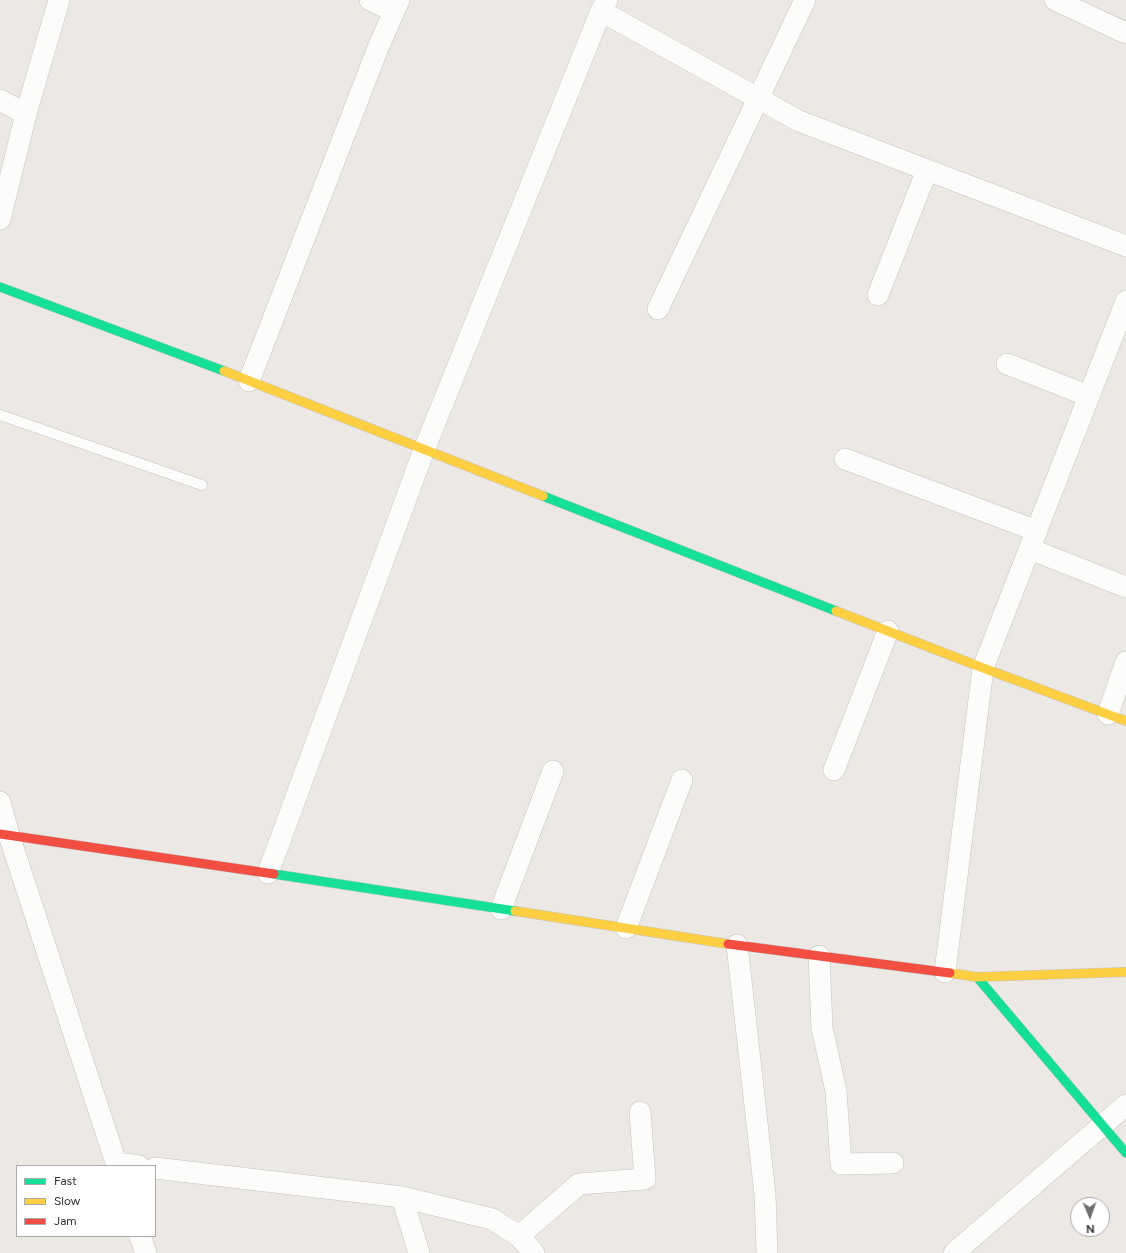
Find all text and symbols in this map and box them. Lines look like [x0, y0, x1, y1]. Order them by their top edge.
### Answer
legend [16, 1165, 156, 1237]
text: Fast [54, 1174, 77, 1188]
text: Slow [54, 1194, 80, 1208]
north arrow [1070, 1197, 1110, 1237]
text: Jam [54, 1214, 77, 1228]
text: N [1086, 1222, 1095, 1235]

